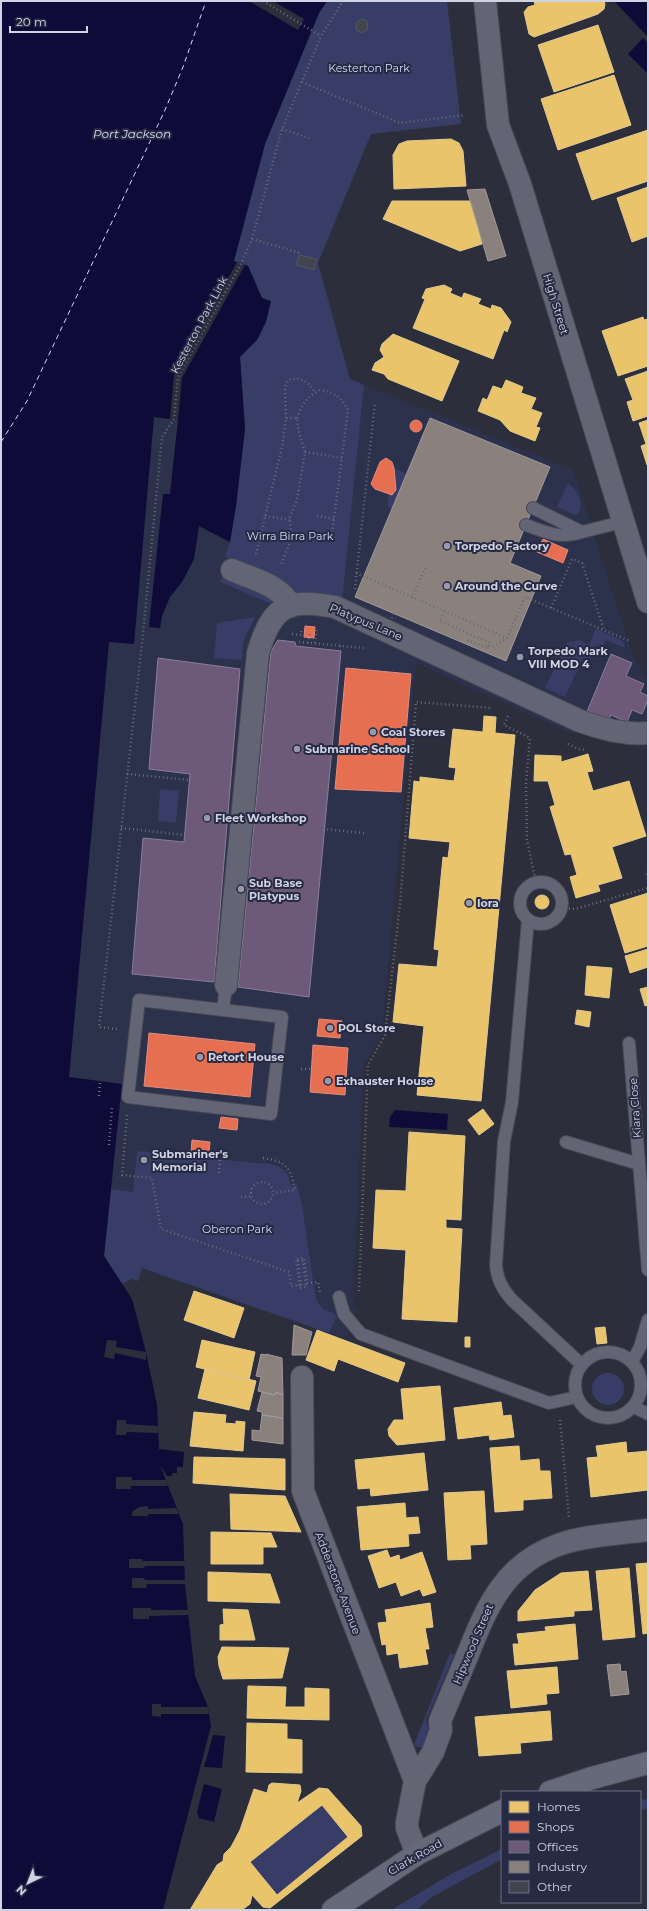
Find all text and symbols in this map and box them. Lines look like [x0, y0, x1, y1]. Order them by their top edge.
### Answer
scale bar [10, 8, 87, 34]
text: 20 m [16, 14, 47, 29]
park label: Kesterton Park [328, 61, 410, 75]
water label: Port Jackson [93, 126, 171, 141]
street label: High Street [540, 272, 572, 337]
street label: Kesterton Park Link [167, 274, 231, 376]
park label: Wirra Birra Park [247, 529, 334, 543]
place label: Torpedo Factory [455, 539, 549, 553]
marker: Torpedo Factory [442, 541, 452, 551]
place label: Around the Curve [454, 579, 557, 593]
marker: Around the Curve [442, 581, 452, 591]
street label: Platypus Lane [328, 600, 405, 644]
place label: Torpedo Mark VIII MOD 4 [527, 644, 609, 671]
marker: Torpedo Mark VIII MOD 4 [515, 652, 525, 662]
place label: Coal Stores [381, 725, 445, 739]
marker: Coal Stores [368, 727, 378, 737]
place label: Submarine School [305, 742, 410, 756]
marker: Submarine School [292, 744, 302, 754]
place label: Fleet Workshop [215, 811, 307, 825]
marker: Fleet Workshop [202, 813, 212, 823]
place label: Sub Base Platypus [249, 876, 302, 903]
marker: Sub Base Platypus [236, 884, 246, 894]
place label: Iora [477, 896, 499, 910]
marker: Iora [464, 898, 474, 908]
place label: POL Store [338, 1021, 396, 1035]
marker: POL Store [325, 1023, 335, 1033]
place label: Retort House [208, 1050, 284, 1064]
marker: Retort House [195, 1052, 205, 1062]
place label: Exhauster House [336, 1074, 434, 1088]
marker: Exhauster House [323, 1076, 333, 1086]
street label: Kiara Close [626, 1077, 644, 1139]
place label: Submariner's Memorial [152, 1147, 228, 1174]
marker: Submariner's Memorial [139, 1155, 149, 1165]
park label: Oberon Park [202, 1222, 272, 1236]
street label: Adderstone Avenue [312, 1530, 364, 1637]
street label: Hipwood Street [450, 1601, 496, 1686]
legend [501, 1791, 641, 1903]
text: Homes [537, 1799, 580, 1814]
text: Shops [537, 1819, 574, 1834]
street label: Clark Road [386, 1836, 444, 1878]
text: Offices [537, 1839, 578, 1854]
text: Industry [537, 1859, 587, 1874]
north arrow [8, 1863, 48, 1903]
text: Other [537, 1879, 572, 1894]
text: N [13, 1882, 29, 1898]

